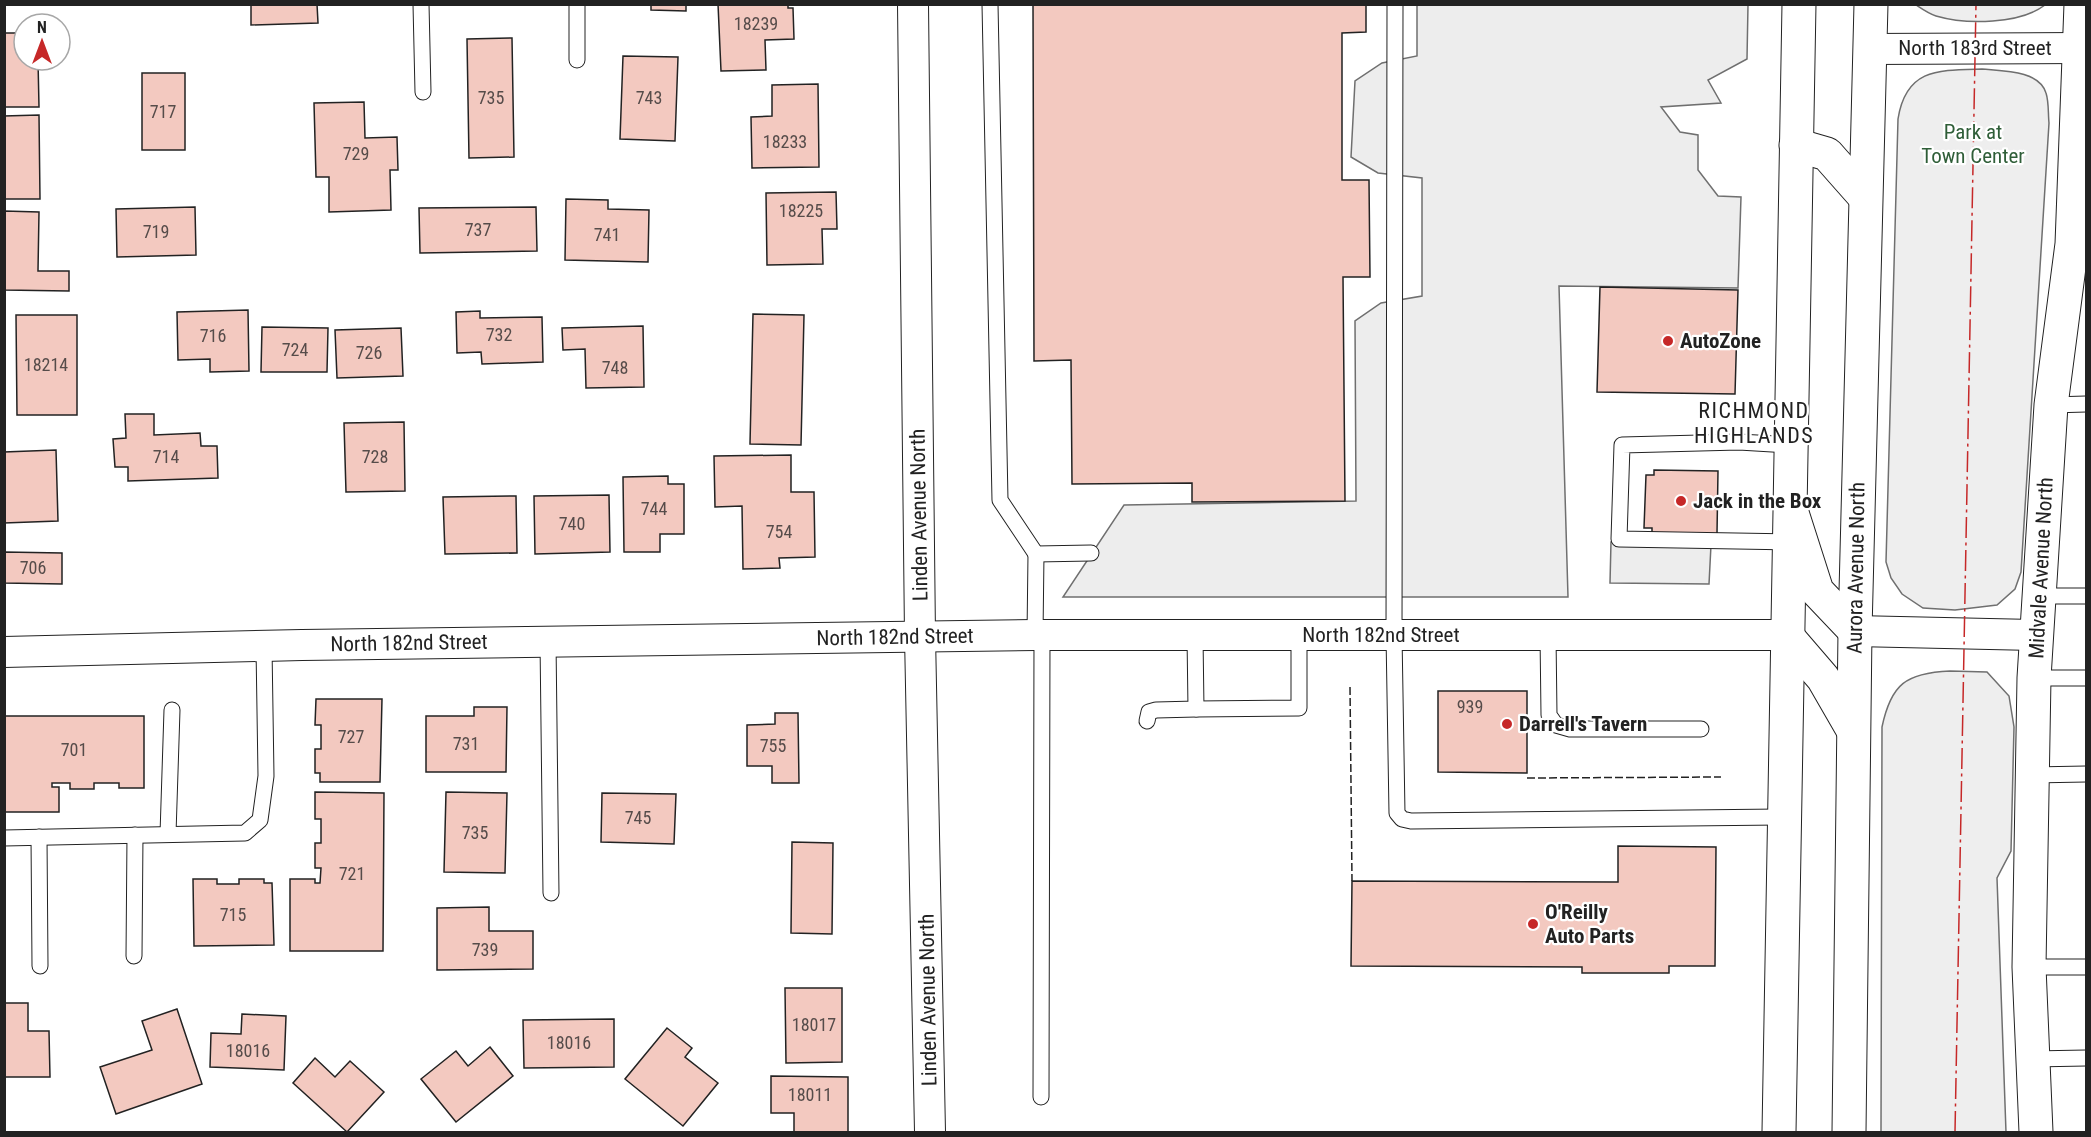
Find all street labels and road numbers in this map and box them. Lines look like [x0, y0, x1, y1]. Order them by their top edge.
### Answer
street label: North 183rd Street [1898, 36, 2052, 60]
street label: Linden Avenue North [905, 429, 933, 601]
street label: Midvale Avenue North [2024, 477, 2058, 659]
street label: Aurora Avenue North [1843, 482, 1869, 654]
street label: North 182nd Street [1302, 623, 1460, 647]
street label: North 182nd Street [816, 624, 974, 650]
street label: North 182nd Street [330, 630, 488, 656]
street label: Linden Avenue North [914, 914, 942, 1086]

